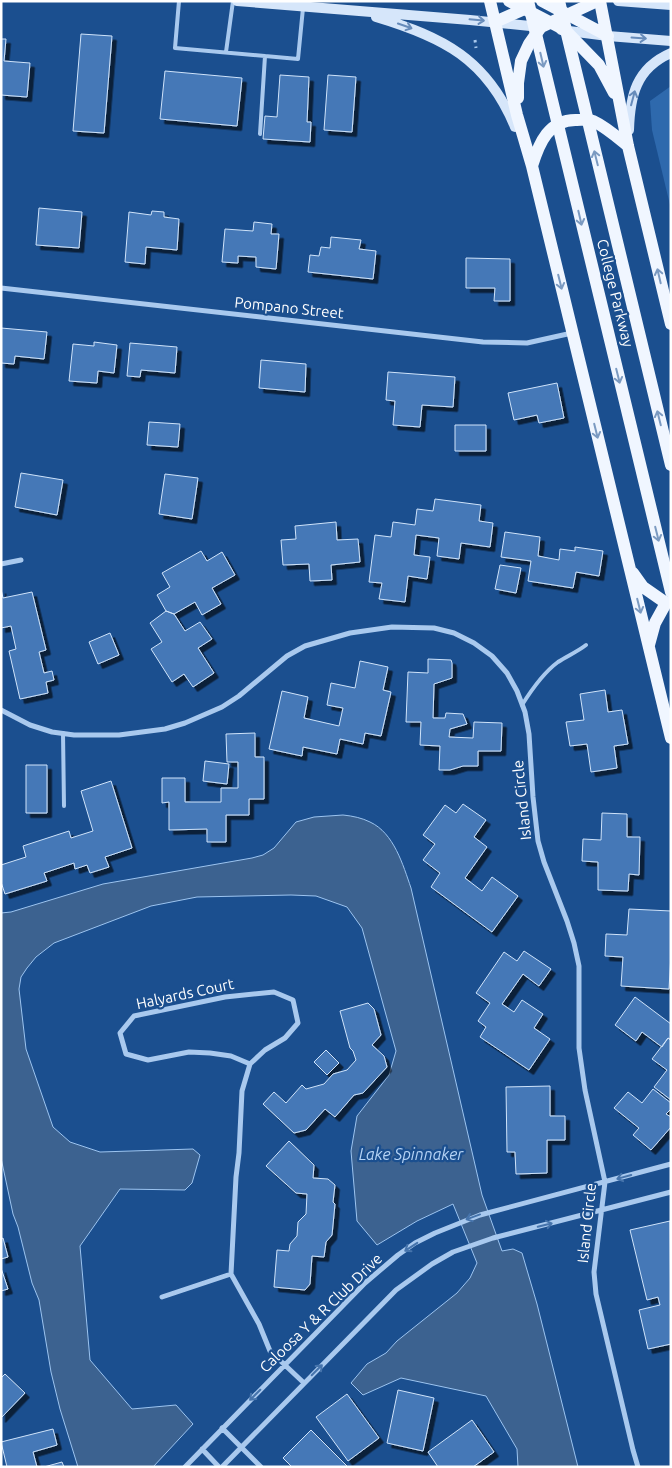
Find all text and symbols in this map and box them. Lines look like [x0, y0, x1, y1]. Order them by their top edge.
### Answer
one-way arrow [468, 16, 484, 25]
one-way arrow [396, 22, 412, 31]
one-way arrow [631, 34, 647, 43]
one-way arrow [538, 52, 547, 68]
one-way arrow [628, 90, 638, 106]
one-way arrow [591, 150, 600, 166]
one-way arrow [576, 210, 585, 226]
street label: College Parkway [594, 237, 637, 349]
one-way arrow [654, 269, 663, 285]
one-way arrow [556, 273, 565, 289]
street label: Pompano Street [234, 293, 345, 322]
one-way arrow [614, 368, 623, 384]
one-way arrow [654, 410, 663, 426]
one-way arrow [592, 423, 601, 439]
one-way arrow [653, 526, 662, 542]
one-way arrow [635, 598, 644, 614]
street label: Island Circle [509, 759, 534, 841]
street label: Halyards Court [134, 975, 235, 1012]
water label: Lake Spinnaker [359, 1145, 464, 1163]
one-way arrow [616, 1173, 632, 1182]
street label: Island Circle [574, 1182, 599, 1264]
one-way arrow [465, 1213, 481, 1222]
one-way arrow [537, 1219, 553, 1229]
one-way arrow [404, 1241, 418, 1252]
street label: Caloosa Y & R Club Drive [256, 1250, 385, 1376]
one-way arrow [311, 1363, 323, 1376]
one-way arrow [249, 1388, 261, 1401]

